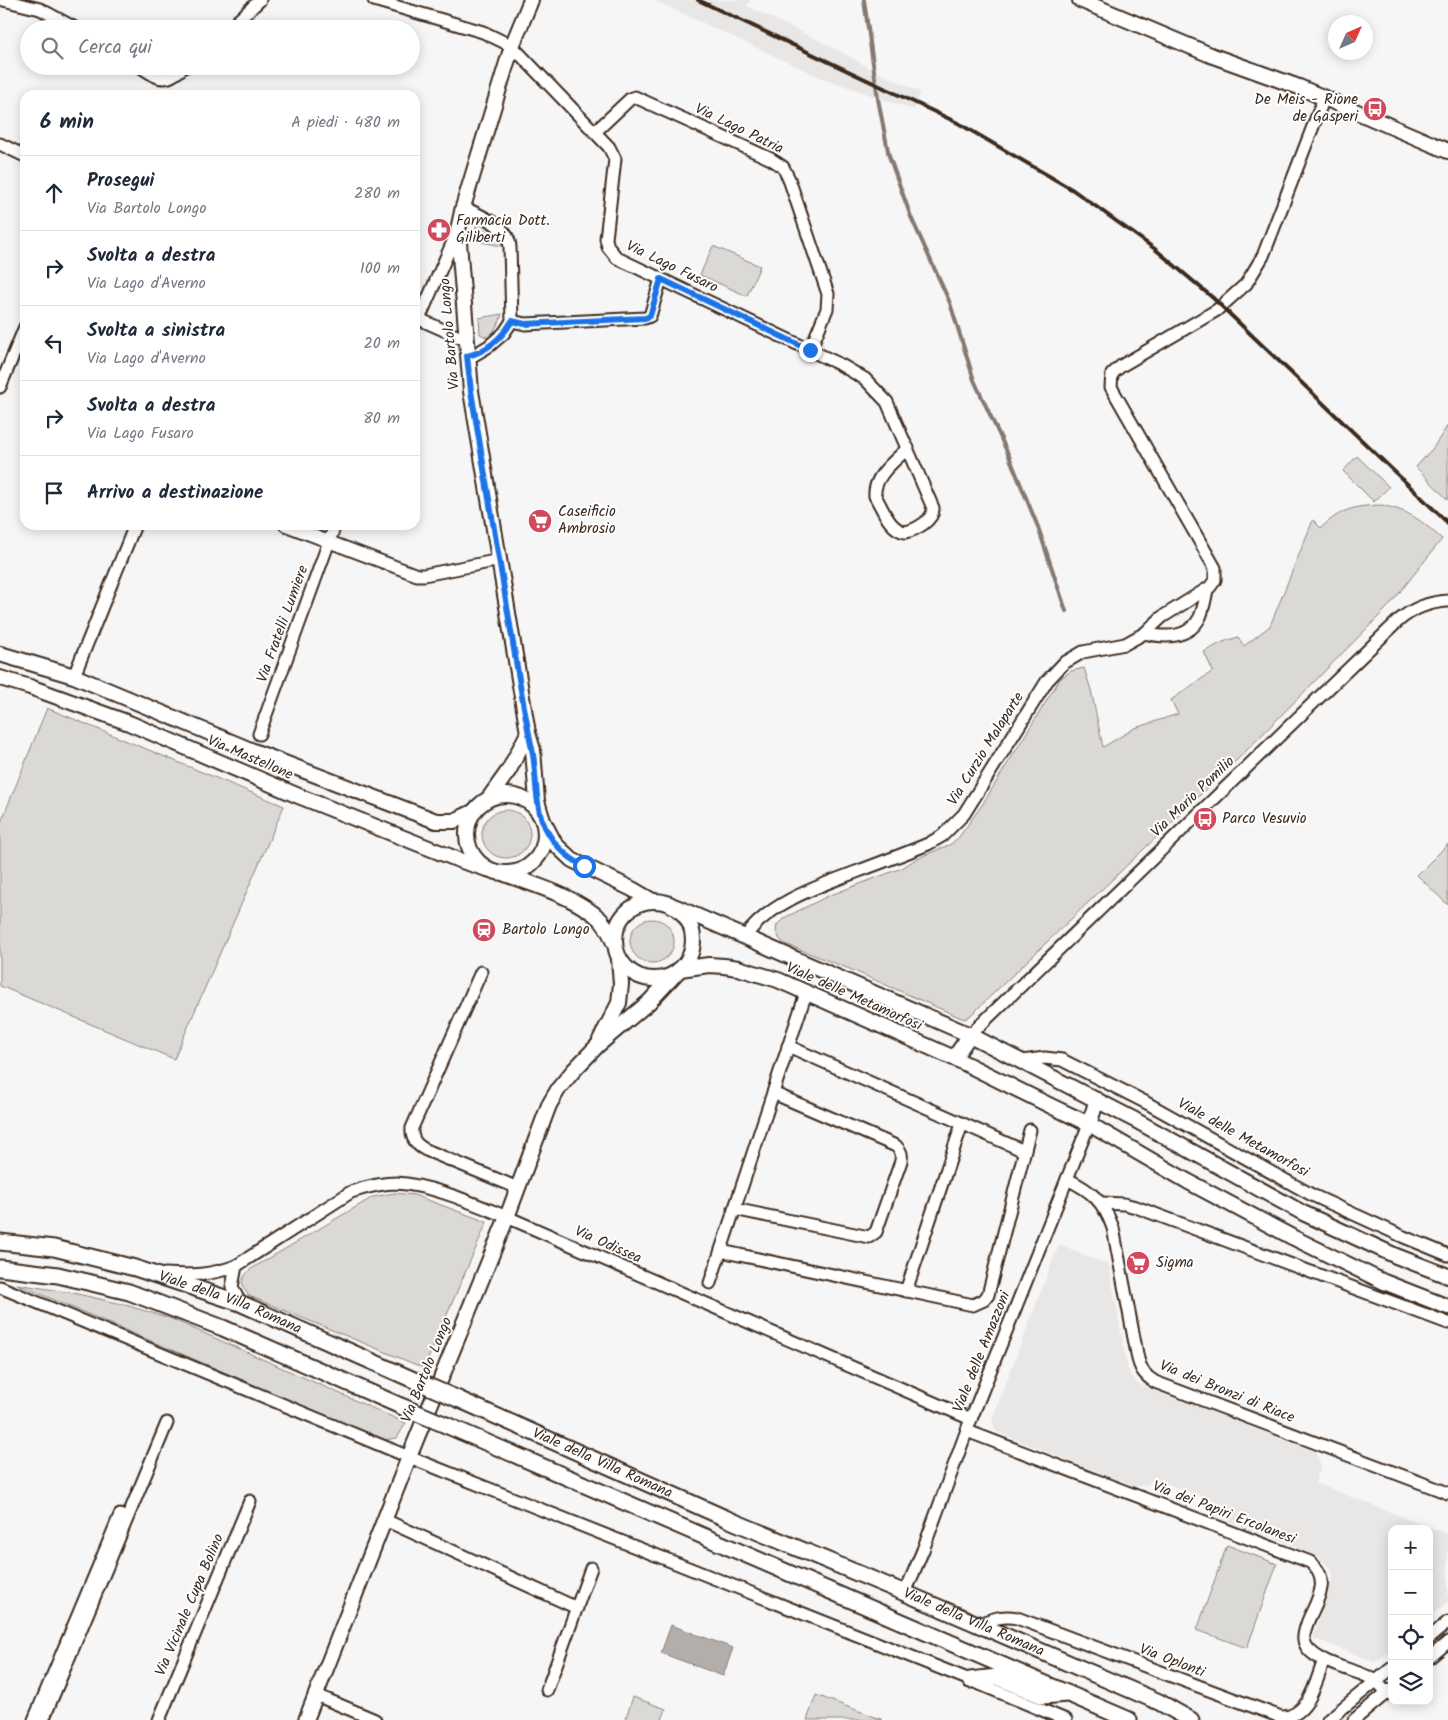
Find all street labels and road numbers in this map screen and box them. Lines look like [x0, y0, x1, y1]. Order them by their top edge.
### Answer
street label: Via Lago Patria [690, 97, 788, 161]
street label: Via Lago Fusaro [622, 234, 722, 300]
street label: Via Bartolo Longo [433, 277, 467, 391]
street label: Via Fratelli Lumiere [251, 562, 315, 686]
street label: Via Curzio Malaparte [941, 687, 1031, 811]
street label: Via Mastellone [203, 729, 297, 787]
street label: Via Mario Pomilio [1145, 750, 1241, 844]
street label: Viale delle Metamorfosi [782, 956, 927, 1038]
street label: Viale delle Metamorfosi [1173, 1092, 1314, 1185]
street label: Via Odissea [570, 1220, 646, 1270]
street label: Viale della Villa Romana [155, 1265, 305, 1341]
street label: Viale delle Amazzoni [947, 1286, 1018, 1416]
street label: Via Bartolo Longo [395, 1313, 459, 1426]
street label: Via dei Bronzi di Riace [1156, 1354, 1298, 1430]
street label: Viale della Villa Romana [528, 1422, 676, 1505]
street label: Via dei Papiri Ercolanesi [1149, 1475, 1300, 1552]
street label: Via Vicinale Cupa Bolino [149, 1530, 231, 1680]
street label: Viale della Villa Romana [899, 1582, 1048, 1663]
street label: Via Oplonti [1136, 1637, 1210, 1685]

